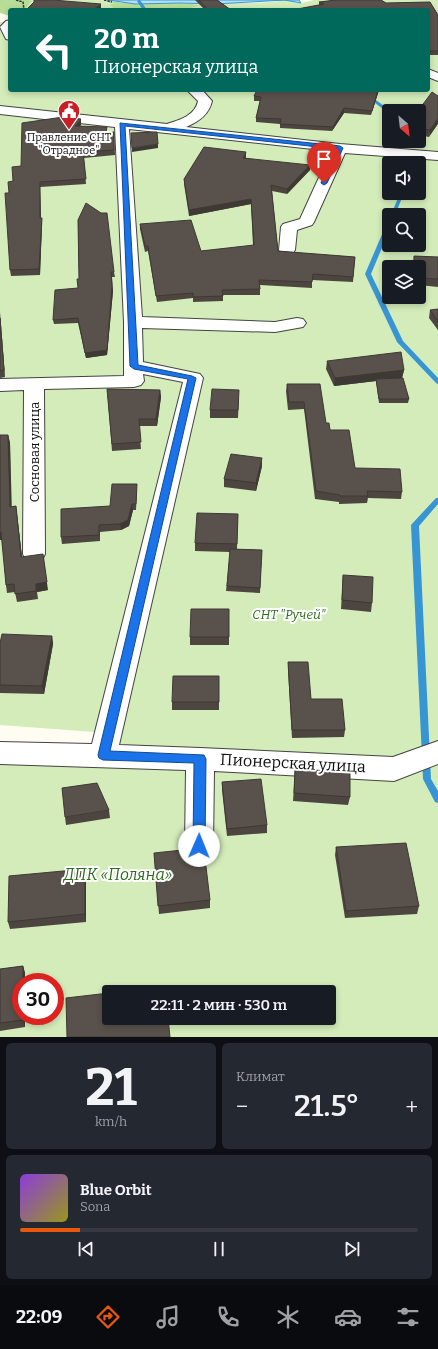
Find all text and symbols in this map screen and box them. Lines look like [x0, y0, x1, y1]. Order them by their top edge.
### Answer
text: 20 m [94, 22, 159, 55]
icon: left [28, 24, 80, 76]
text: Пионерская улица [94, 56, 258, 78]
public building icon: Правление СНТ "Отрадное" [56, 98, 82, 131]
north arrow [382, 104, 426, 148]
map controls [382, 104, 426, 304]
place label: Правление СНТ "Отрадное" [27, 131, 112, 157]
pin [307, 142, 341, 183]
icon: arrive [313, 148, 335, 170]
button: sound [382, 156, 426, 200]
button: search [382, 208, 426, 252]
button: layers [382, 260, 426, 304]
street label: Сосновая улица [27, 402, 42, 502]
park label: СНТ "Ручей" [252, 607, 326, 622]
street label: Пионерская улица [220, 750, 367, 776]
position arrow [178, 825, 220, 867]
park label: ДПК «Поляна» [63, 865, 172, 884]
speed limit sign: 30 [12, 973, 64, 1025]
text: 22:11 · 2 мин · 530 m [151, 996, 287, 1014]
text: 21 [85, 1056, 137, 1119]
text: Климат [236, 1069, 285, 1084]
text: 21.5° [294, 1088, 360, 1124]
text: − [236, 1093, 248, 1120]
text: + [405, 1093, 418, 1120]
text: km/h [95, 1114, 127, 1129]
text: Blue Orbit [80, 1181, 152, 1199]
text: Sona [80, 1199, 110, 1214]
icon: previous [75, 1238, 97, 1260]
icon: pause [208, 1238, 230, 1260]
icon: next [341, 1238, 363, 1260]
icon: directions [94, 1303, 122, 1331]
icon: music [154, 1303, 182, 1331]
icon: phone [214, 1303, 242, 1331]
icon: climate [274, 1303, 302, 1331]
icon: car [334, 1303, 362, 1331]
icon: filters [394, 1303, 422, 1331]
text: 22:09 [16, 1306, 62, 1328]

